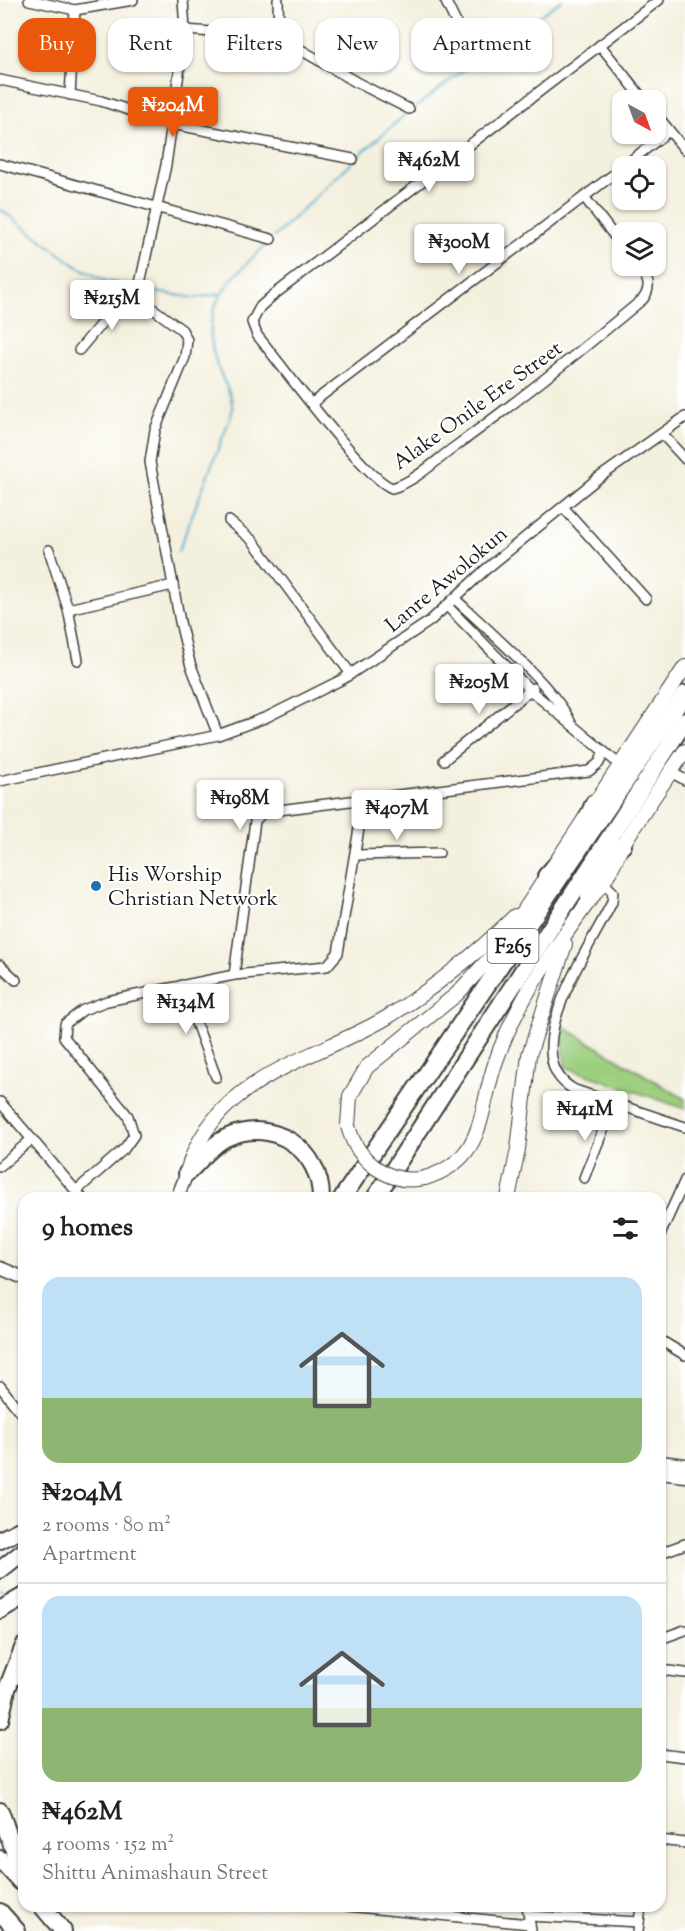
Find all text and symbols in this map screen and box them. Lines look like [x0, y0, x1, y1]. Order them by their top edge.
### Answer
chip: Buy [18, 18, 96, 72]
chip: Rent [108, 18, 193, 72]
chip: Filters [205, 18, 303, 72]
chip: New [315, 18, 399, 72]
chip: Apartment [411, 18, 552, 72]
pin: ₦204M [131, 87, 215, 138]
north arrow [612, 90, 666, 144]
map controls [612, 90, 666, 276]
text: ₦204M [142, 92, 204, 121]
pin: ₦462M [387, 142, 471, 193]
text: ₦462M [398, 147, 460, 176]
button: locate [612, 156, 666, 210]
button: layers [612, 222, 666, 276]
pin: ₦300M [417, 224, 501, 275]
text: ₦300M [428, 229, 490, 258]
pin: ₦215M [70, 280, 154, 331]
text: ₦215M [84, 285, 140, 314]
street label: Alake Onile Ere Street [387, 335, 569, 478]
street label: Lanre Awolokun [380, 520, 515, 641]
pin: ₦205M [437, 664, 521, 715]
text: ₦205M [449, 669, 509, 698]
pin: ₦198M [198, 780, 282, 831]
text: ₦198M [211, 785, 269, 814]
pin: ₦407M [355, 790, 439, 841]
text: ₦407M [365, 795, 429, 824]
place label: His Worship Christian Network [108, 861, 279, 915]
marker: His Worship Christian Network [89, 879, 103, 893]
road number: F265 [488, 929, 538, 963]
pin: ₦134M [144, 984, 228, 1035]
text: ₦134M [157, 989, 215, 1018]
pin: ₦141M [543, 1091, 627, 1142]
text: ₦141M [557, 1096, 613, 1125]
text: 9 homes [42, 1210, 133, 1247]
icon: filters [609, 1212, 642, 1245]
icon: home [288, 1316, 396, 1424]
text: ₦204M [42, 1475, 122, 1512]
text: 2 rooms · 80 m² [42, 1512, 171, 1541]
text: Apartment [42, 1541, 137, 1570]
icon: home [288, 1635, 396, 1743]
text: ₦462M [42, 1794, 122, 1831]
text: 4 rooms · 152 m² [42, 1831, 174, 1860]
text: Shittu Animashaun Street [42, 1860, 268, 1889]

